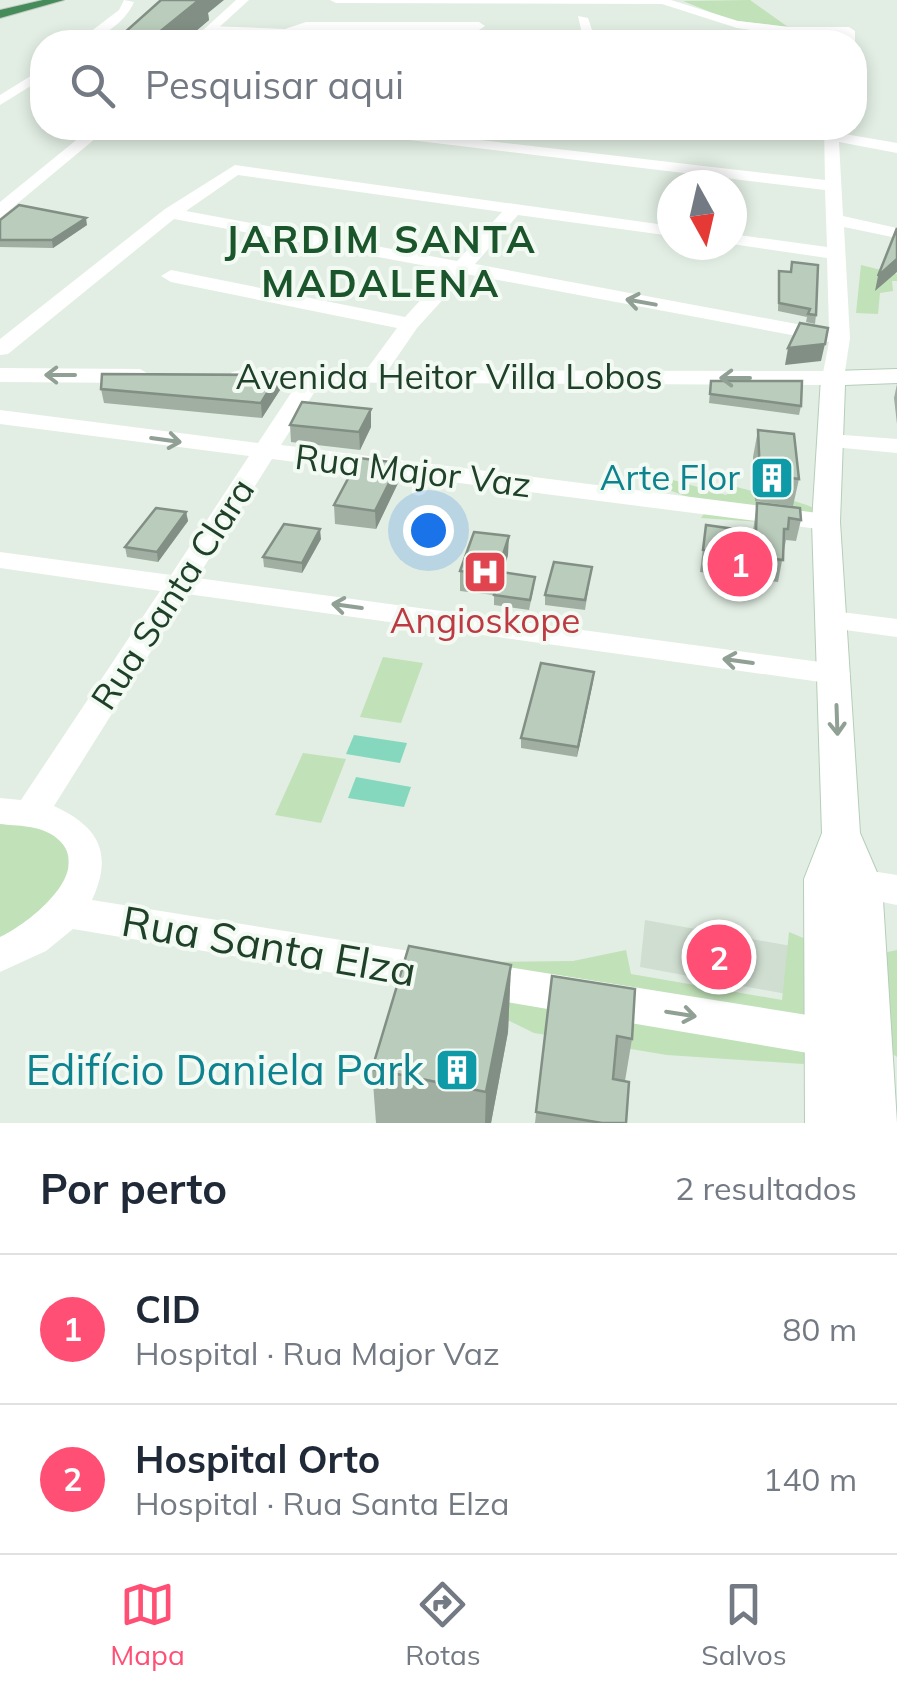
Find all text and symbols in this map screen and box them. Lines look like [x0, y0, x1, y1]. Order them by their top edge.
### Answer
search box [30, 30, 867, 140]
icon: search [65, 58, 120, 113]
text: Pesquisar aqui [145, 61, 404, 109]
north arrow [657, 170, 747, 260]
district label: JARDIM SANTA MADALENA [225, 215, 537, 307]
one-way arrow [625, 292, 657, 311]
street label: Avenida Heitor Villa Lobos [235, 354, 663, 398]
one-way arrow [45, 366, 78, 384]
one-way arrow [720, 368, 752, 388]
one-way arrow [149, 431, 182, 449]
street label: Rua Major Vaz [293, 434, 534, 506]
place label: Arte Flor [600, 455, 740, 499]
building icon: Arte Flor [749, 455, 795, 501]
street label: Rua Santa Clara [81, 469, 263, 717]
your location [403, 505, 454, 556]
pin: 1 [708, 526, 772, 602]
hospital icon: Angioskope [462, 549, 508, 595]
one-way arrow [331, 597, 363, 615]
place label: Angioskope [390, 598, 580, 642]
one-way arrow [722, 651, 755, 669]
one-way arrow [827, 703, 846, 736]
street label: Rua Santa Elza [118, 894, 420, 997]
pin: 2 [686, 920, 752, 994]
one-way arrow [665, 1005, 697, 1024]
place label: Edifício Daniela Park [26, 1043, 424, 1096]
building icon: Edifício Daniela Park [434, 1047, 480, 1093]
text: Por perto [40, 1162, 227, 1215]
text: 2 resultados [675, 1168, 857, 1208]
text: CID [135, 1285, 201, 1333]
text: 1 [63, 1309, 82, 1349]
text: 80 m [782, 1309, 857, 1349]
text: Hospital · Rua Major Vaz [135, 1333, 500, 1373]
text: Hospital Orto [135, 1435, 380, 1483]
text: 2 [63, 1459, 82, 1499]
text: 140 m [763, 1459, 857, 1499]
text: Hospital · Rua Santa Elza [135, 1483, 509, 1523]
tab: Mapa [110, 1577, 185, 1672]
tab: Rotas [405, 1577, 481, 1672]
tab: Salvos [701, 1577, 787, 1672]

